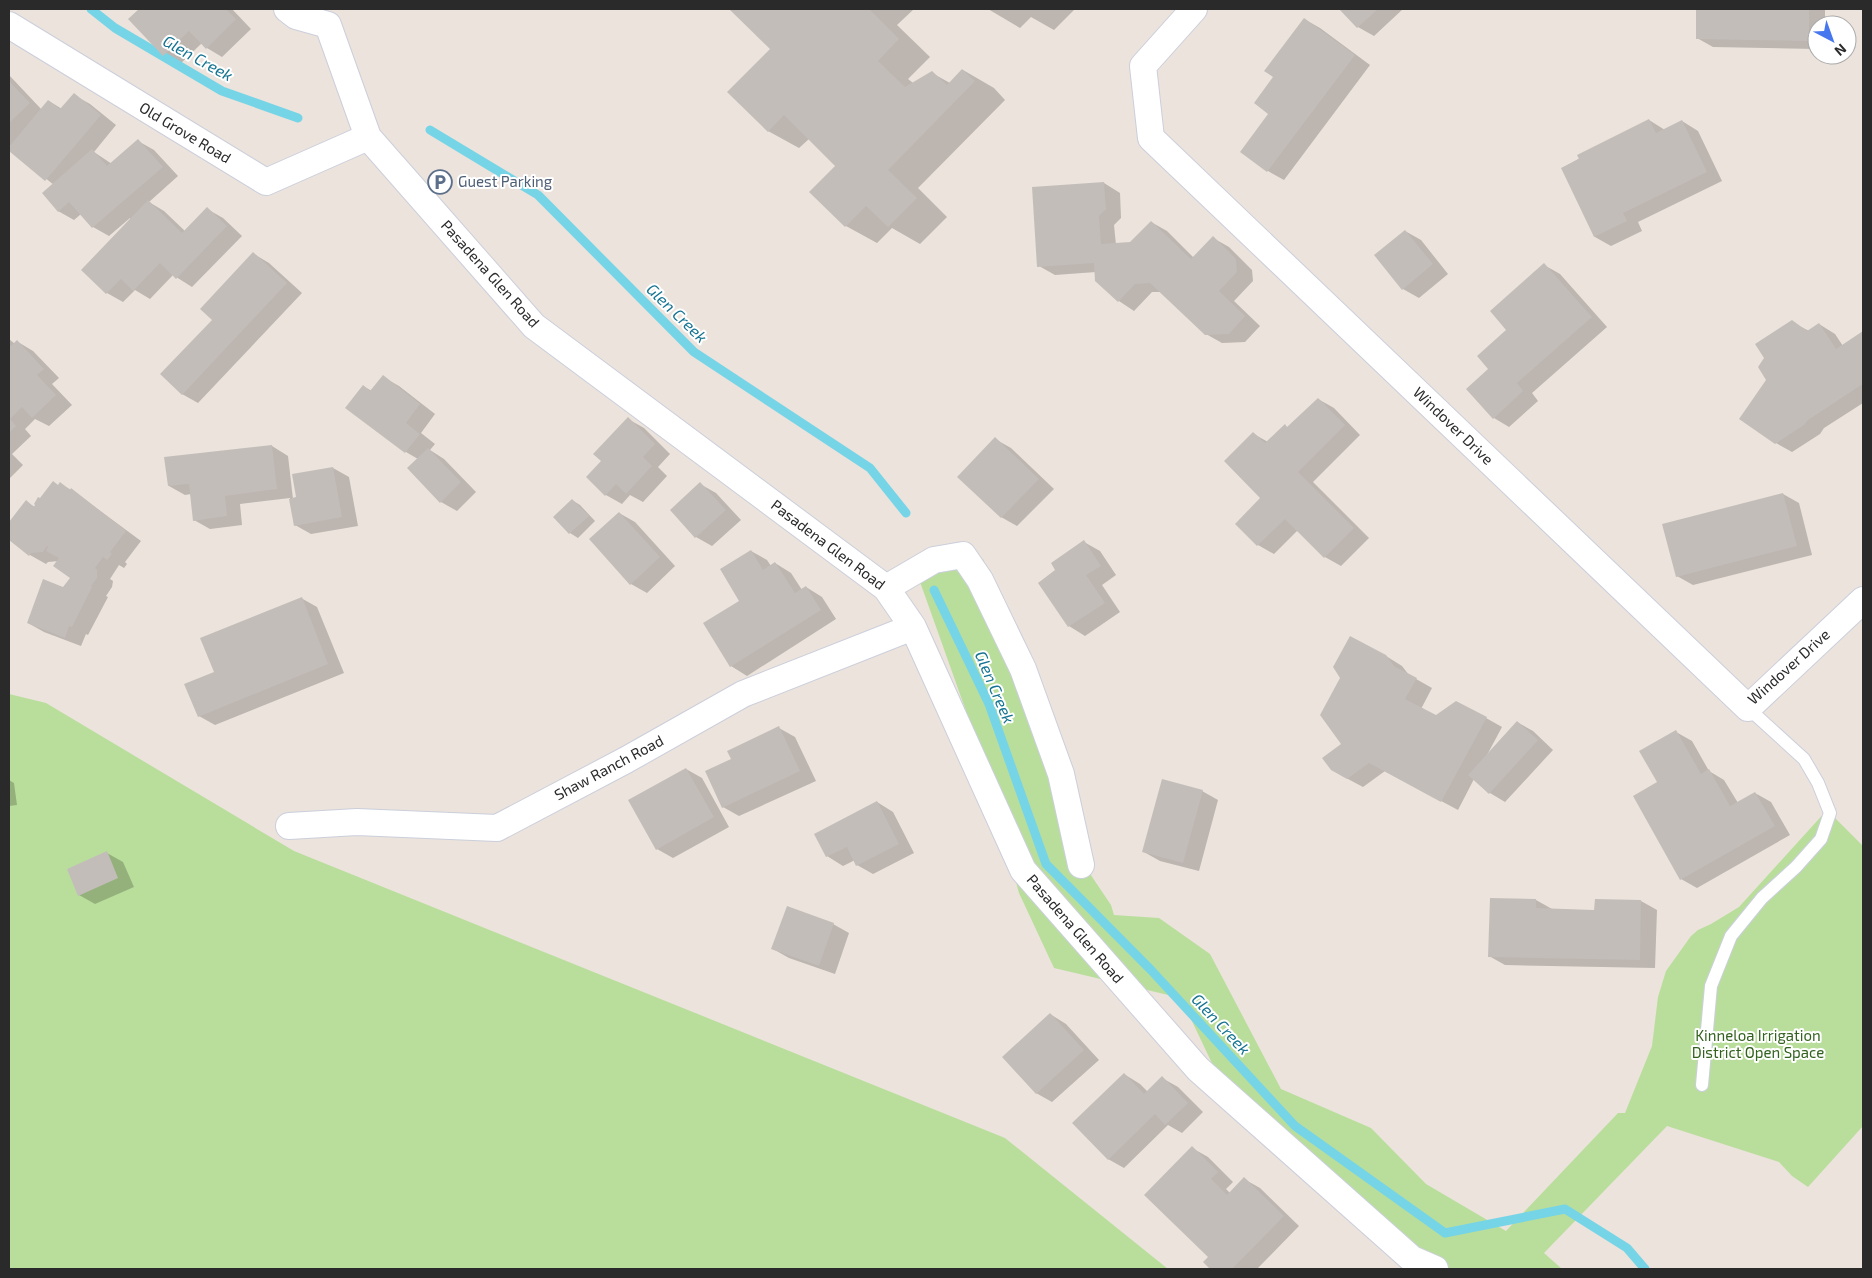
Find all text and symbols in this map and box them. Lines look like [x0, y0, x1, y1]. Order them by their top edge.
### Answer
north arrow [1807, 15, 1857, 65]
water label: Glen Creek [160, 31, 236, 85]
text: N [1831, 40, 1850, 60]
street label: Old Grove Road [136, 98, 235, 167]
parking icon: Guest Parking [427, 169, 453, 195]
place label: Guest Parking [458, 172, 553, 190]
street label: Pasadena Glen Road [438, 216, 544, 331]
water label: Glen Creek [643, 279, 712, 346]
street label: Windover Drive [1410, 383, 1497, 468]
street label: Pasadena Glen Road [768, 495, 889, 593]
street label: Windover Drive [1744, 625, 1833, 708]
water label: Glen Creek [972, 648, 1019, 726]
street label: Shaw Ranch Road [551, 731, 666, 803]
street label: Pasadena Glen Road [1024, 870, 1128, 986]
water label: Glen Creek [1188, 989, 1255, 1058]
park label: Kinneloa Irrigation District Open Space [1692, 1026, 1824, 1061]

